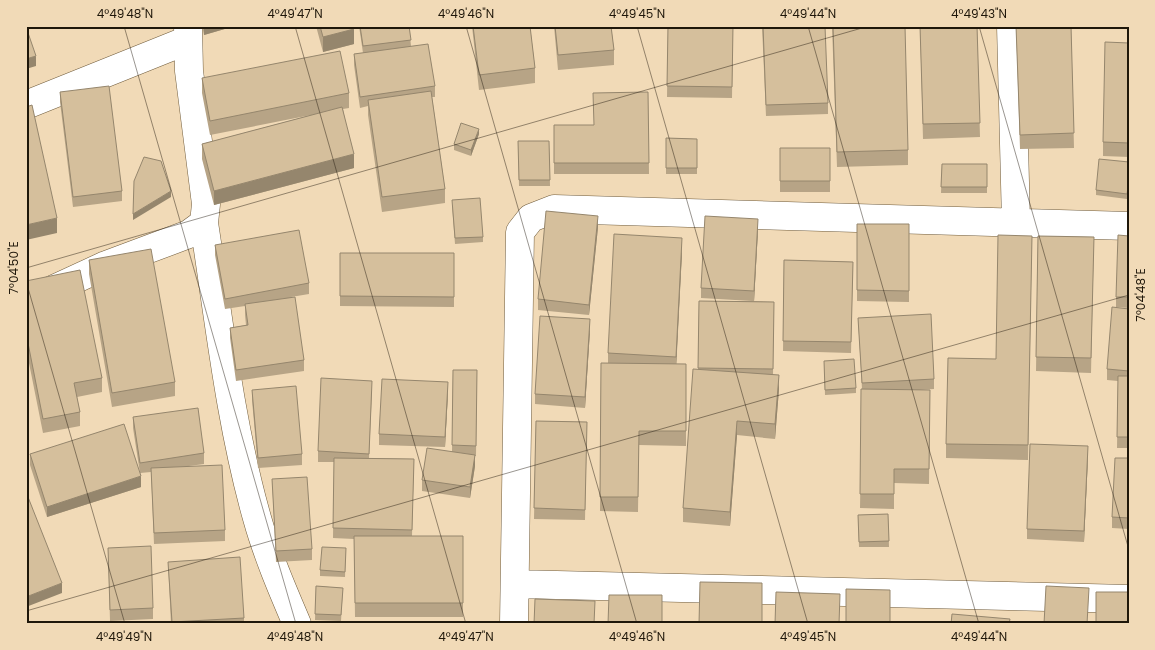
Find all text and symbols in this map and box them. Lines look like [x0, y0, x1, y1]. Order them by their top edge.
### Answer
text: 4°49'48"N [97, 5, 153, 22]
text: 4°49'47"N [267, 5, 323, 22]
text: 4°49'46"N [438, 5, 494, 22]
text: 4°49'45"N [609, 5, 665, 22]
text: 4°49'44"N [780, 5, 836, 22]
text: 4°49'43"N [951, 5, 1007, 22]
text: 7°04'50"E [5, 241, 22, 295]
text: 7°04'48"E [1132, 268, 1149, 322]
text: 4°49'49"N [96, 628, 152, 645]
text: 4°49'48"N [267, 628, 323, 645]
text: 4°49'47"N [438, 628, 494, 645]
text: 4°49'46"N [609, 628, 665, 645]
text: 4°49'45"N [780, 628, 836, 645]
text: 4°49'44"N [951, 628, 1007, 645]

